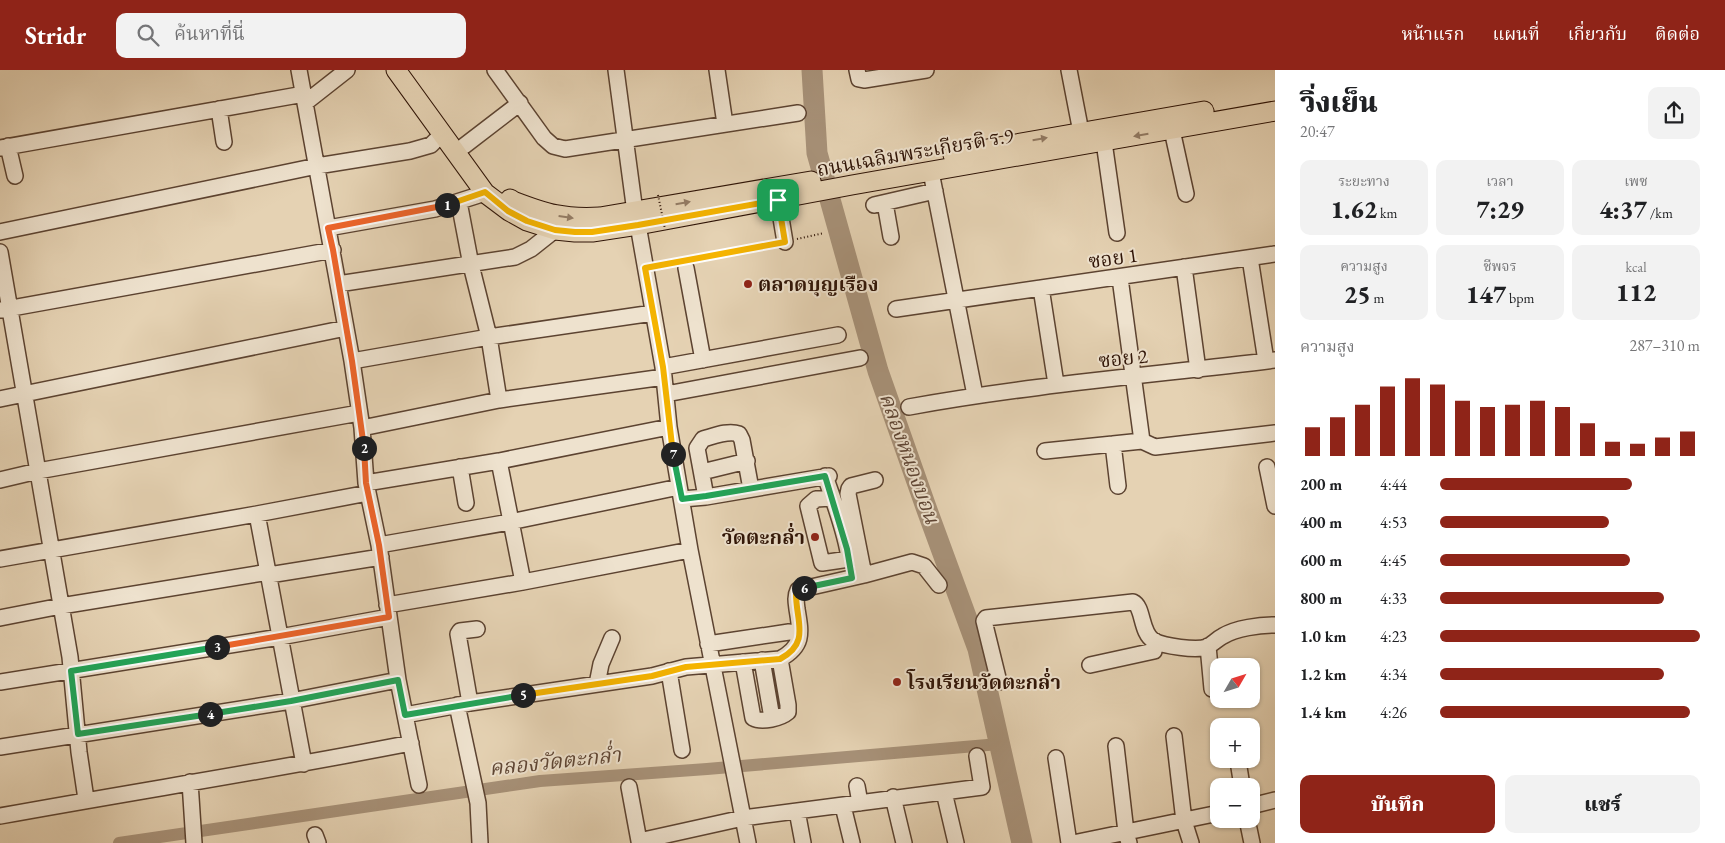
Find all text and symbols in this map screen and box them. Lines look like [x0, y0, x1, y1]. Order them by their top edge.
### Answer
search box [116, 13, 466, 58]
text: Stridr [25, 20, 86, 51]
icon: search [134, 21, 162, 49]
text: ค้นหาที่นี่ [174, 21, 245, 46]
text: หน้าแรก [1401, 22, 1464, 45]
text: แผนที่ [1492, 22, 1540, 45]
text: เกี่ยวกับ [1568, 22, 1627, 45]
text: ติดต่อ [1655, 22, 1700, 45]
text: วิ่งเย็น [1300, 84, 1378, 120]
button: share [1648, 87, 1700, 139]
text: 20:47 [1300, 121, 1335, 142]
street label: ถนนเฉลิมพระเกียรติ ร.9 [815, 122, 1016, 182]
one-way arrow [1133, 132, 1149, 140]
one-way arrow [1033, 135, 1049, 143]
text: ระยะทาง [1338, 172, 1390, 190]
text: เวลา [1486, 172, 1514, 190]
text: เพซ [1624, 172, 1648, 190]
pin [757, 179, 799, 221]
icon: arrive [764, 186, 792, 214]
pin: 1 [434, 192, 460, 218]
text: 1.62 [1330, 193, 1377, 225]
text: 7:29 [1476, 193, 1524, 225]
text: 4:37 [1599, 193, 1647, 225]
text: 1 [444, 196, 451, 214]
one-way arrow [676, 199, 692, 207]
text: km [1377, 204, 1398, 222]
text: /km [1647, 204, 1673, 222]
one-way arrow [559, 213, 575, 221]
street label: ซอย 1 [1087, 242, 1139, 274]
text: ความสูง [1340, 257, 1388, 275]
text: ชีพจร [1483, 257, 1517, 275]
text: kcal [1626, 258, 1647, 276]
place label: ตลาดบุญเรือง [758, 271, 878, 297]
text: 112 [1616, 276, 1656, 308]
marker: ตลาดบุญเรือง [742, 278, 754, 290]
text: 25 [1344, 278, 1371, 310]
text: 147 [1466, 278, 1506, 310]
text: m [1371, 289, 1384, 307]
text: bpm [1506, 289, 1534, 307]
text: 287–310 m [1629, 335, 1700, 356]
text: ความสูง [1300, 336, 1355, 357]
street label: ซอย 2 [1097, 342, 1149, 374]
water label: คลองหนองบอน [874, 389, 946, 527]
pin: 2 [352, 436, 376, 460]
text: 2 [361, 439, 368, 457]
pin: 7 [660, 442, 686, 466]
text: 7 [670, 445, 677, 463]
text: 200 m [1300, 474, 1342, 495]
text: 4:44 [1380, 474, 1407, 495]
text: 400 m [1300, 512, 1342, 533]
text: 4:53 [1380, 512, 1407, 533]
place label: วัดตะกล่ำ [722, 522, 805, 550]
marker: วัดตะกล่ำ [809, 531, 821, 543]
text: 600 m [1300, 550, 1342, 571]
text: 4:45 [1380, 550, 1407, 571]
pin: 6 [792, 576, 816, 600]
text: 6 [801, 579, 808, 597]
text: 800 m [1300, 588, 1342, 609]
text: 4:33 [1380, 588, 1407, 609]
text: 1.0 km [1300, 626, 1346, 647]
text: 4:23 [1380, 626, 1407, 647]
pin: 3 [204, 634, 230, 660]
text: 3 [214, 638, 221, 656]
north arrow [1210, 658, 1260, 708]
map controls [1210, 658, 1260, 828]
text: 1.2 km [1300, 664, 1346, 685]
text: 4:34 [1380, 664, 1407, 685]
place label: โรงเรียนวัดตะกล่ำ [906, 667, 1061, 695]
marker: โรงเรียนวัดตะกล่ำ [891, 676, 903, 688]
pin: 5 [510, 682, 536, 708]
text: 5 [520, 686, 527, 704]
pin: 4 [198, 702, 222, 726]
text: 1.4 km [1300, 702, 1346, 723]
text: 4:26 [1380, 702, 1407, 723]
text: 4 [207, 705, 214, 723]
button: + [1210, 718, 1260, 768]
water label: คลองวัดตะกล่ำ [488, 739, 623, 781]
button: บันทึก [1300, 775, 1495, 833]
button: แชร์ [1505, 775, 1700, 833]
button: − [1210, 778, 1260, 828]

